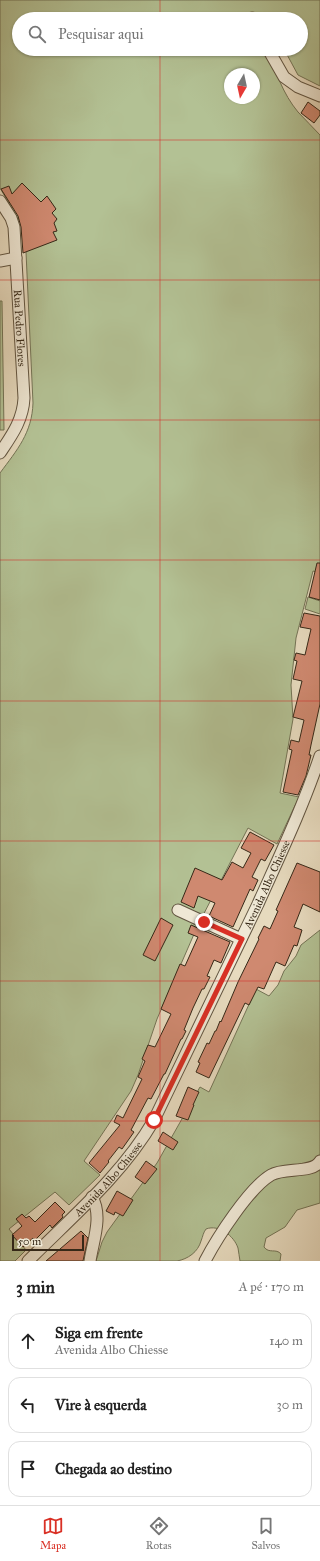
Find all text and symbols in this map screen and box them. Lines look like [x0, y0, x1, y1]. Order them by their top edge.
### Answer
search box [12, 12, 308, 56]
icon: search [26, 23, 48, 45]
text: Pesquisar aqui [58, 25, 144, 43]
north arrow [224, 68, 260, 104]
street label: Rua Pedro Flores [11, 289, 28, 367]
street label: Avenida Albo Chiesse [241, 838, 293, 932]
route end [195, 913, 213, 931]
route start [145, 1111, 163, 1129]
street label: Avenida Albo Chiesse [71, 1139, 145, 1220]
scale bar [12, 1233, 84, 1252]
text: 50 m [18, 1235, 41, 1248]
text: 3 min [16, 1277, 55, 1298]
text: A pé · 170 m [239, 1279, 304, 1295]
text: Siga em frente [55, 1324, 143, 1342]
icon: ahead [17, 1330, 39, 1352]
text: 140 m [269, 1333, 303, 1349]
text: Avenida Albo Chiesse [55, 1342, 168, 1358]
icon: left [17, 1394, 39, 1416]
text: Vire à esquerda [55, 1396, 147, 1414]
text: 30 m [277, 1397, 303, 1413]
icon: arrive [17, 1458, 39, 1480]
text: Chegada ao destino [55, 1460, 172, 1478]
tab: Mapa [40, 1515, 66, 1552]
tab: Rotas [146, 1515, 172, 1552]
tab: Salvos [251, 1515, 280, 1552]

